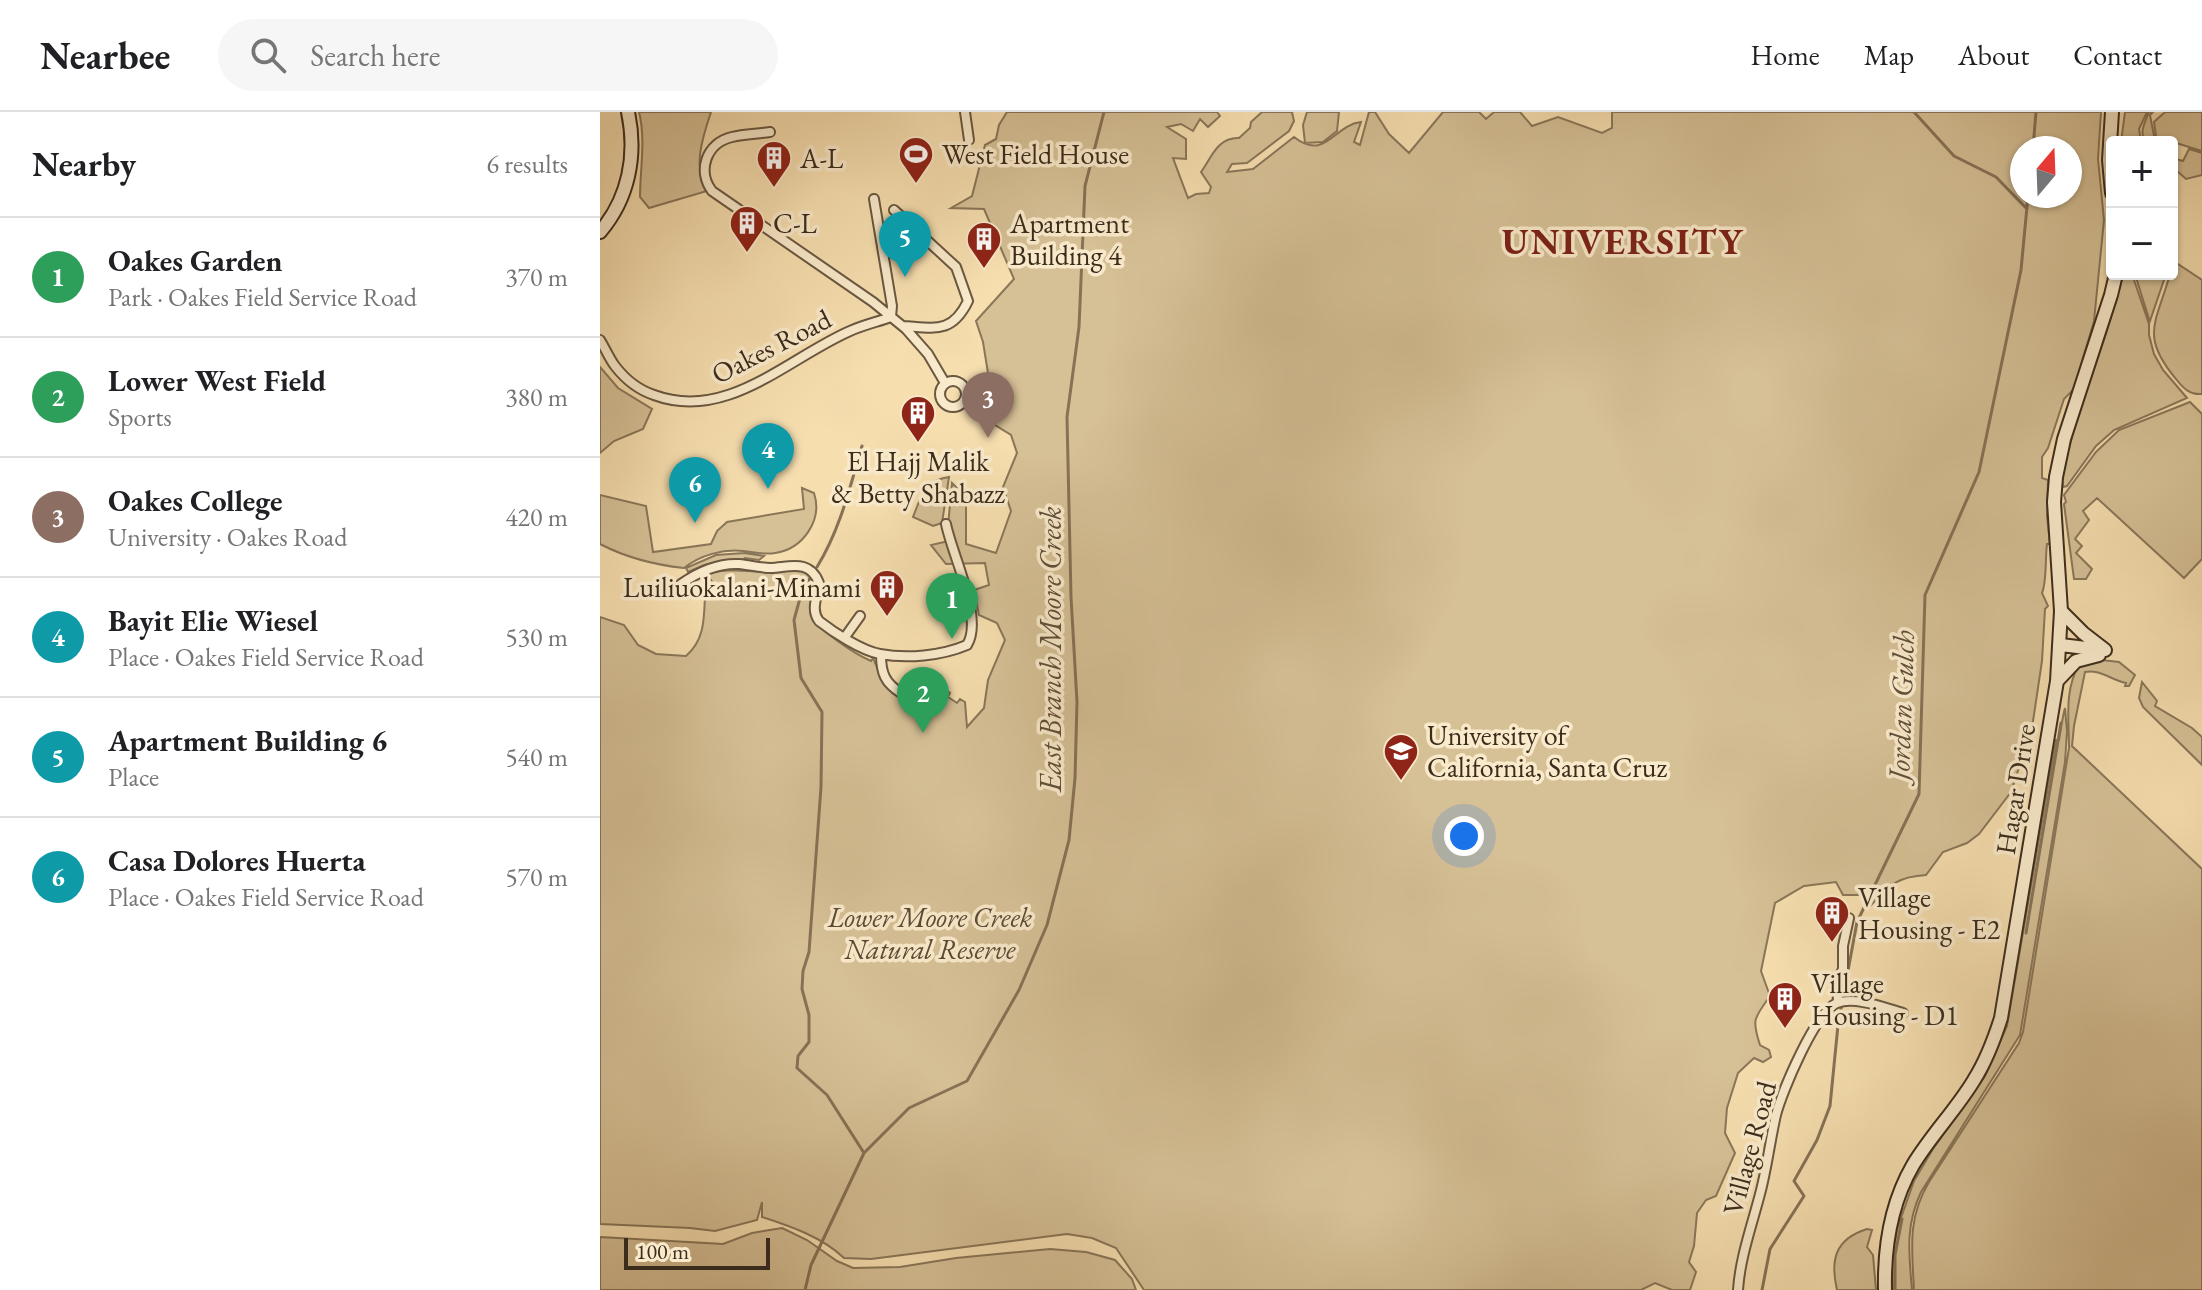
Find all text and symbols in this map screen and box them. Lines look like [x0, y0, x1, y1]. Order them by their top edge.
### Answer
search box [218, 19, 778, 91]
text: Nearbee [40, 31, 170, 80]
icon: search [246, 33, 290, 77]
text: Search here [310, 36, 440, 75]
text: Home [1750, 37, 1820, 73]
text: Map [1864, 37, 1914, 73]
text: About [1958, 37, 2029, 73]
text: Contact [2073, 37, 2162, 73]
sports icon: West Field House [897, 135, 935, 185]
place label: West Field House [942, 136, 1129, 172]
north arrow [2010, 136, 2082, 208]
map controls [2106, 136, 2178, 280]
button: + [2106, 136, 2178, 208]
building icon: A-L [755, 139, 793, 189]
place label: A-L [799, 140, 844, 176]
text: Nearby [32, 142, 136, 186]
text: 6 results [487, 147, 568, 181]
building icon: C-L [728, 204, 766, 254]
place label: C-L [773, 205, 818, 241]
place label: Apartment Building 4 [1009, 205, 1129, 273]
button: − [2106, 208, 2178, 280]
pin: 5 [879, 211, 931, 277]
district label: UNIVERSITY [1502, 218, 1744, 265]
building icon: Apartment Building 4 [965, 220, 1003, 270]
text: Oakes Garden [108, 241, 282, 280]
text: 1 [51, 260, 65, 294]
text: 370 m [505, 260, 568, 294]
text: Park · Oakes Field Service Road [108, 280, 417, 314]
street label: Oakes Road [705, 300, 838, 392]
text: Lower West Field [108, 361, 326, 400]
pin: 3 [962, 372, 1014, 438]
text: 2 [51, 380, 65, 414]
text: 380 m [505, 380, 568, 414]
building icon: El Hajj Malik & Betty Shabazz [899, 394, 937, 444]
text: Sports [108, 400, 172, 434]
pin: 4 [742, 423, 794, 489]
place label: El Hajj Malik & Betty Shabazz [831, 443, 1005, 511]
pin: 6 [669, 457, 721, 523]
text: Oakes College [108, 481, 282, 520]
text: 3 [51, 500, 65, 534]
text: 420 m [505, 500, 568, 534]
water label: East Branch Moore Creek [1031, 506, 1070, 793]
text: University · Oakes Road [108, 520, 347, 554]
building icon: Luiliuokalani-Minami [868, 568, 906, 618]
place label: Luiliuokalani-Minami [623, 569, 861, 605]
pin: 1 [926, 573, 978, 639]
text: Bayit Elie Wiesel [108, 601, 318, 640]
text: 4 [51, 620, 65, 654]
text: 530 m [505, 620, 568, 654]
water label: Jordan Gulch [1879, 629, 1923, 787]
text: Place · Oakes Field Service Road [108, 640, 424, 674]
pin: 2 [897, 667, 949, 733]
place label: University of California, Santa Cruz [1427, 717, 1667, 785]
text: Apartment Building 6 [108, 721, 387, 760]
street label: Hagar Drive [1987, 721, 2043, 857]
school or university icon: University of California, Santa Cruz [1382, 732, 1420, 782]
text: 5 [51, 740, 65, 774]
text: 540 m [505, 740, 568, 774]
text: Place [108, 760, 159, 794]
your location [1444, 816, 1484, 856]
text: Casa Dolores Huerta [108, 841, 366, 880]
text: 6 [51, 860, 65, 894]
text: 570 m [505, 860, 568, 894]
place label: Village Housing - E2 [1858, 879, 2001, 947]
text: Place · Oakes Field Service Road [108, 880, 424, 914]
building icon: Village Housing - E2 [1813, 894, 1851, 944]
park label: Lower Moore Creek Natural Reserve [827, 899, 1032, 967]
place label: Village Housing - D1 [1811, 965, 1959, 1033]
building icon: Village Housing - D1 [1766, 980, 1804, 1030]
street label: Village Road [1714, 1076, 1784, 1219]
scale bar [624, 1234, 770, 1270]
text: 100 m [636, 1237, 689, 1266]

